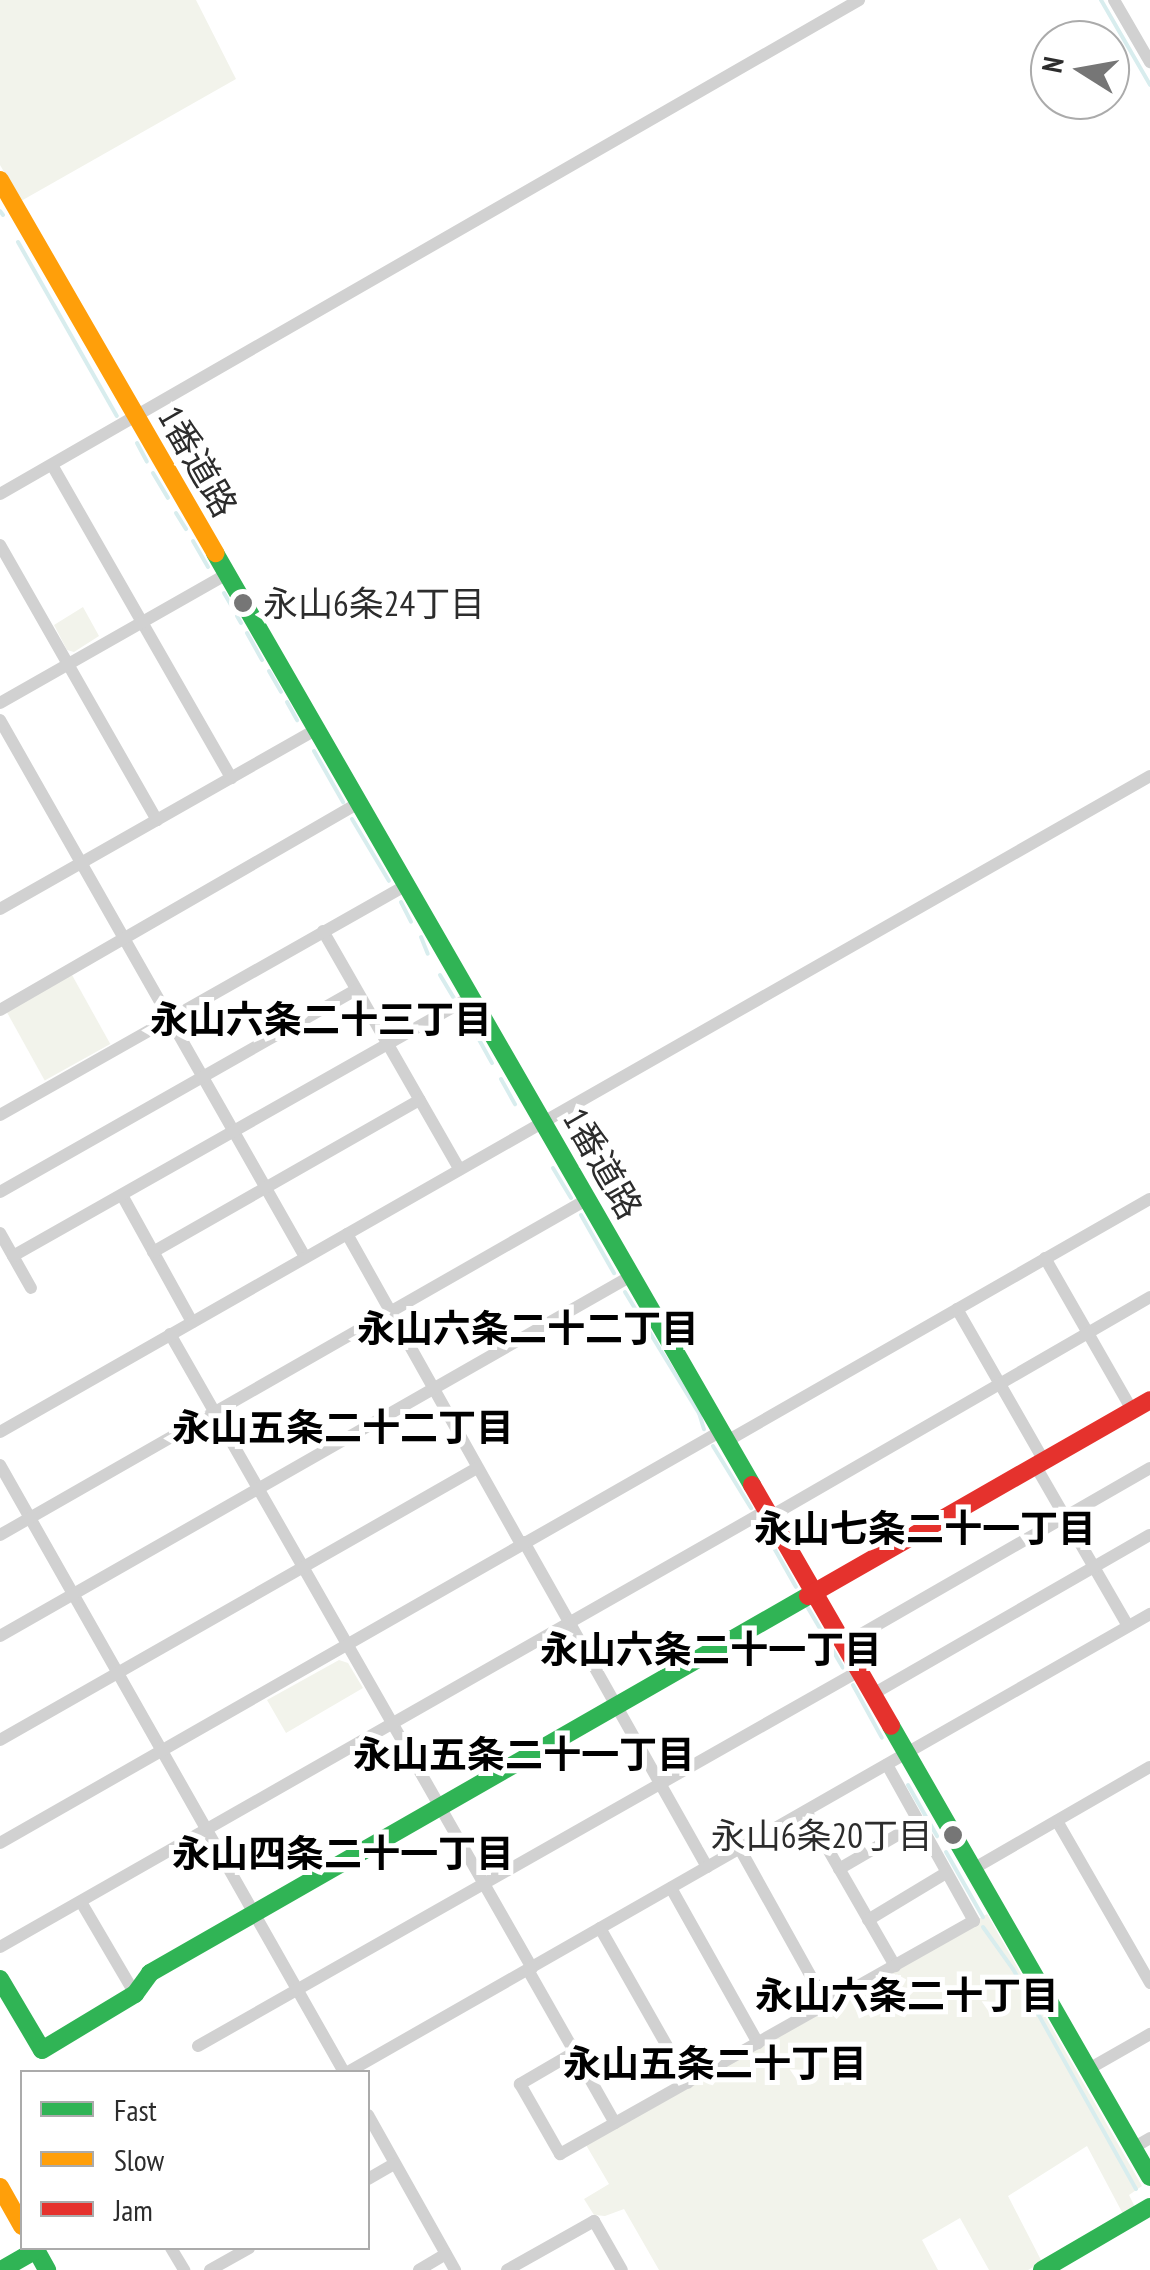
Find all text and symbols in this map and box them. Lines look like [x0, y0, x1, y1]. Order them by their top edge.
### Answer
north arrow [1030, 20, 1130, 120]
text: N [1032, 54, 1072, 76]
street label: 1番道路 [150, 398, 246, 524]
place label: 永山6条24丁目 [263, 582, 485, 624]
marker: 永山6条24丁目 [232, 592, 254, 614]
district label: 永山六条二十三丁目 [150, 996, 492, 1042]
street label: 1番道路 [555, 1100, 651, 1226]
district label: 永山六条二十二丁目 [357, 1305, 699, 1351]
district label: 永山五条二十二丁目 [172, 1404, 514, 1450]
district label: 永山七条二十一丁目 [754, 1505, 1096, 1551]
district label: 永山六条二十一丁目 [540, 1626, 882, 1672]
district label: 永山五条二十一丁目 [353, 1731, 695, 1777]
place label: 永山6条20丁目 [711, 1814, 933, 1856]
marker: 永山6条20丁目 [942, 1824, 964, 1846]
district label: 永山四条二十一丁目 [172, 1830, 514, 1876]
district label: 永山六条二十丁目 [755, 1972, 1059, 2018]
district label: 永山五条二十丁目 [563, 2040, 867, 2086]
legend [20, 2070, 370, 2250]
text: Fast [114, 2090, 157, 2129]
text: Slow [114, 2140, 164, 2179]
text: Jam [114, 2190, 153, 2229]

